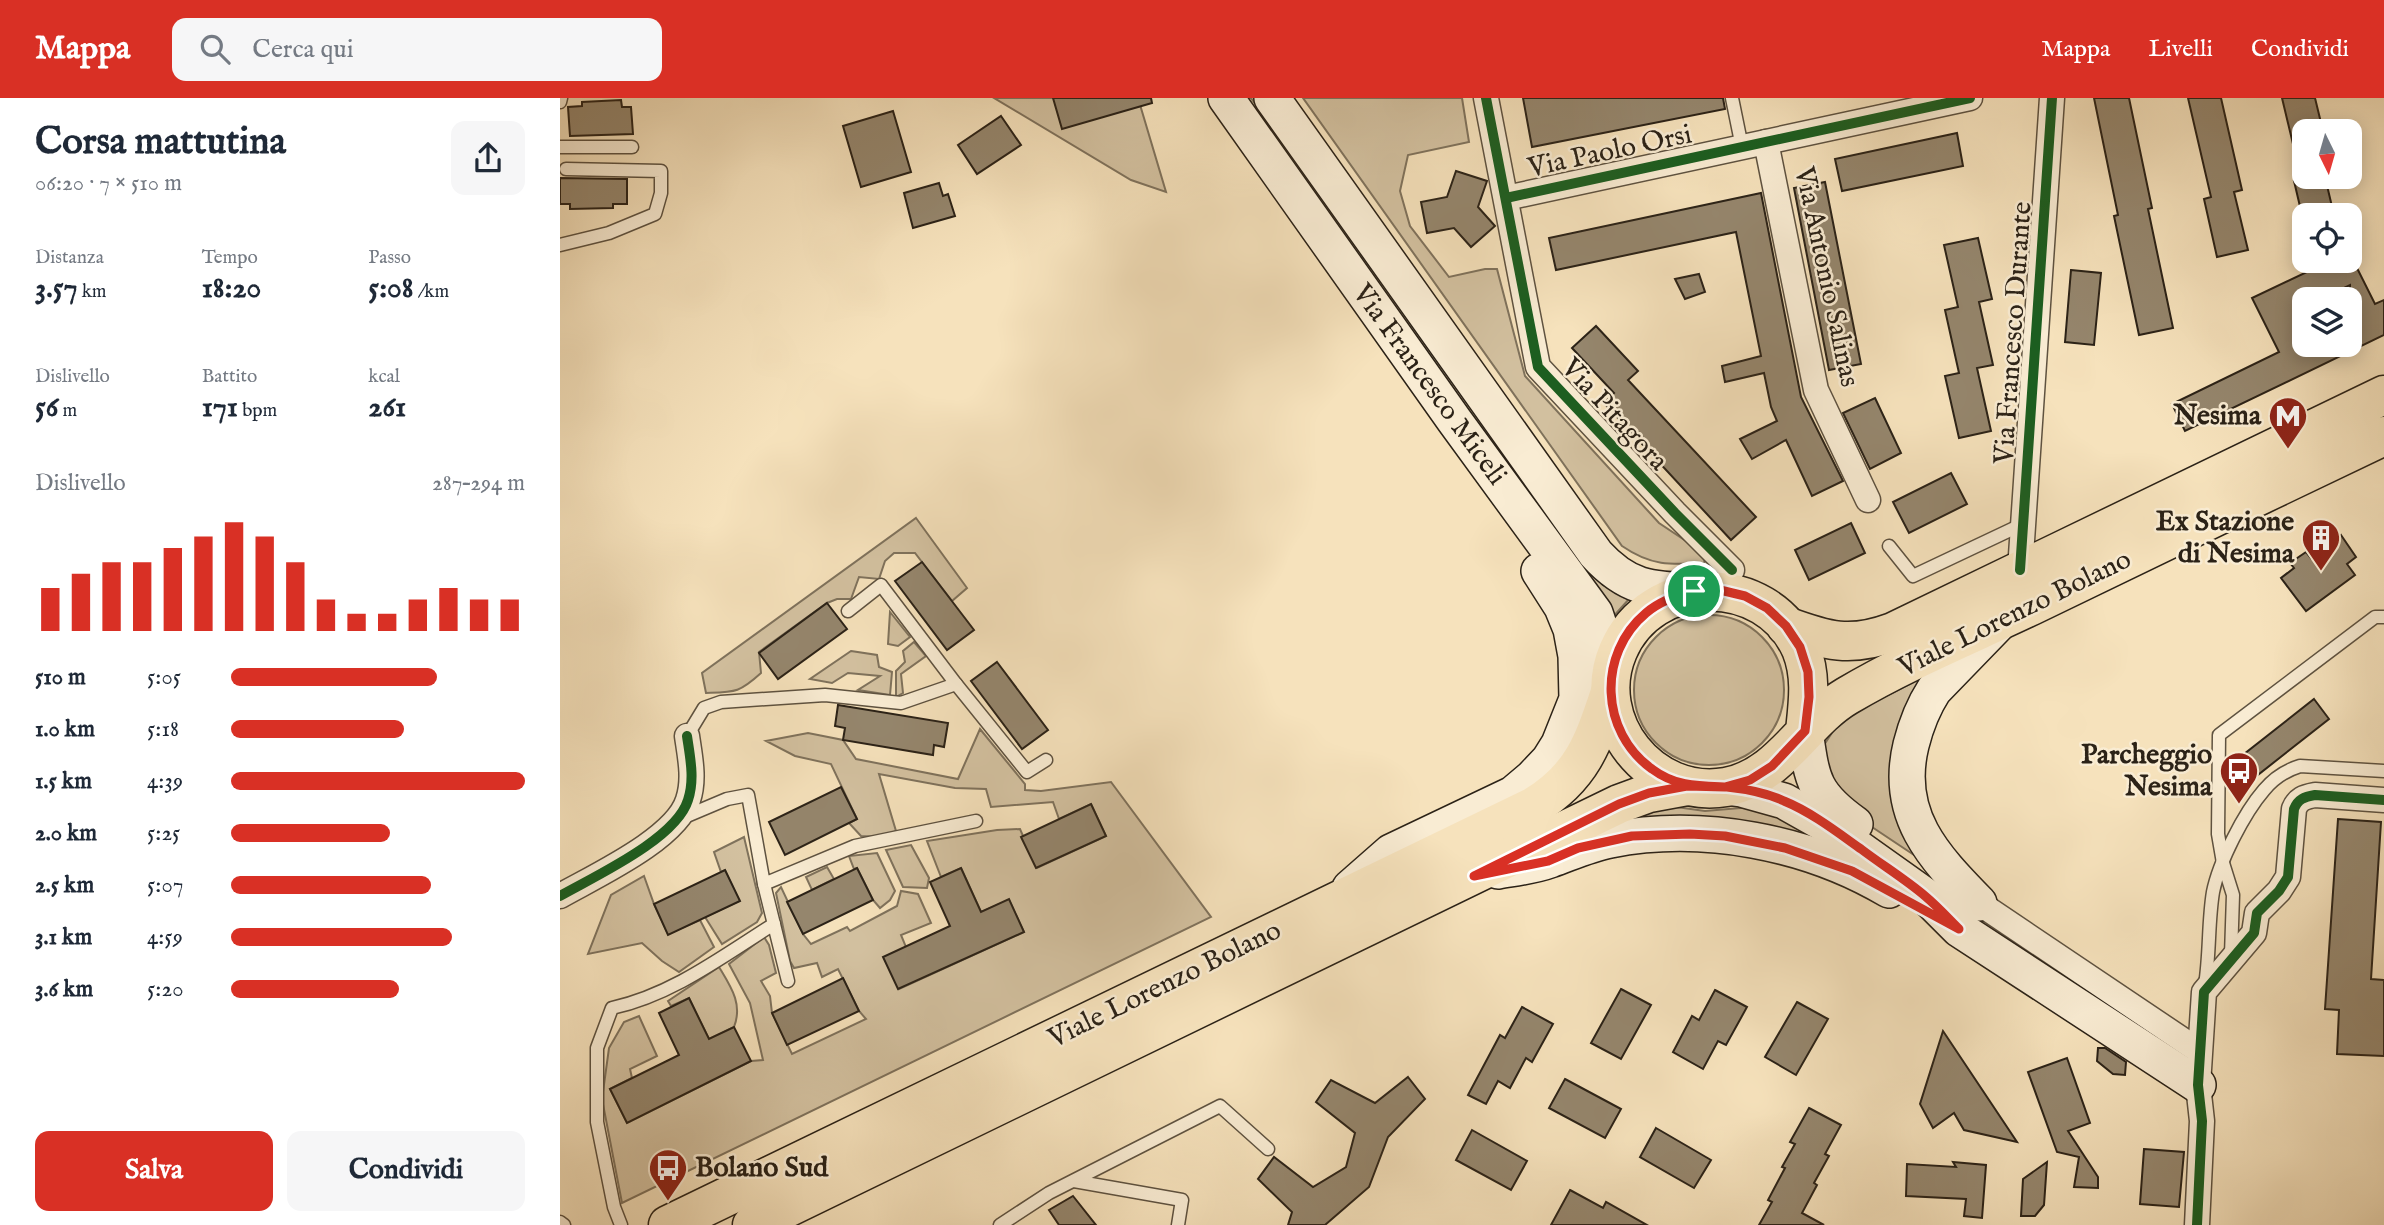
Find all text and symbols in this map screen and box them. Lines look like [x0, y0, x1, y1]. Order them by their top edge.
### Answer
search box [172, 18, 662, 81]
text: Mappa [35, 28, 130, 70]
icon: search [196, 30, 234, 68]
text: Cerca qui [252, 33, 354, 66]
text: Mappa [2041, 34, 2110, 65]
text: Livelli [2148, 34, 2213, 65]
text: Condividi [2251, 34, 2349, 65]
street label: Via Paolo Orsi [1524, 118, 1695, 187]
text: Corsa mattutina [35, 119, 286, 167]
north arrow [2292, 119, 2362, 189]
map controls [2292, 119, 2362, 357]
button: share [451, 121, 525, 195]
street label: Via Antonio Salinas [1785, 163, 1866, 390]
text: 06:20 · 7 × 510 m [35, 169, 182, 198]
street label: Via Francesco Durante [1987, 200, 2041, 467]
button: locate [2292, 203, 2362, 273]
text: Distanza [35, 246, 104, 270]
text: Tempo [202, 246, 258, 270]
text: Passo [368, 246, 411, 270]
text: 3.57 [35, 270, 78, 308]
text: 18:20 [202, 270, 261, 308]
text: 5:08 [368, 270, 414, 308]
street label: Via Francesco Miceli [1344, 277, 1514, 493]
text: km [78, 280, 107, 304]
text: /km [414, 280, 449, 304]
button: layers [2292, 287, 2362, 357]
street label: Via Pitagora [1552, 350, 1676, 479]
text: Dislivello [35, 365, 110, 389]
text: Battito [202, 365, 257, 389]
text: kcal [368, 365, 400, 389]
text: 56 [35, 389, 58, 427]
text: 171 [202, 389, 238, 427]
text: 261 [368, 389, 406, 427]
metro station icon: Nesima [2267, 395, 2309, 450]
text: m [58, 399, 77, 423]
text: bpm [238, 399, 277, 423]
place label: Nesima [2173, 399, 2262, 434]
text: Dislivello [35, 469, 126, 498]
text: 287–294 m [432, 469, 525, 498]
place label: Ex Stazione di Nesima [2156, 505, 2295, 572]
building icon: Ex Stazione di Nesima [2300, 517, 2342, 572]
street label: Viale Lorenzo Bolano [1892, 542, 2137, 686]
pin [1664, 561, 1724, 621]
icon: arrive [1675, 572, 1713, 610]
text: 510 m [35, 663, 86, 692]
text: 5:05 [147, 663, 181, 692]
text: 1.0 km [35, 715, 95, 744]
text: 5:18 [147, 715, 179, 744]
place label: Parcheggio Nesima [2081, 738, 2213, 805]
bus stop icon: Parcheggio Nesima [2218, 750, 2260, 805]
text: 1.5 km [35, 767, 92, 796]
text: 4:39 [147, 767, 183, 796]
text: 2.0 km [35, 819, 97, 848]
text: 5:25 [147, 819, 180, 848]
text: 2.5 km [35, 871, 94, 900]
text: 5:07 [147, 871, 183, 900]
street label: Viale Lorenzo Bolano [1042, 913, 1287, 1057]
text: 3.1 km [35, 923, 92, 952]
text: 4:59 [147, 923, 183, 952]
text: 3.6 km [35, 975, 93, 1004]
text: 5:20 [147, 975, 184, 1004]
button: Salva [35, 1131, 273, 1211]
button: Condividi [287, 1131, 525, 1211]
bus stop icon: Bolano Sud [647, 1147, 689, 1202]
place label: Bolano Sud [695, 1151, 829, 1186]

